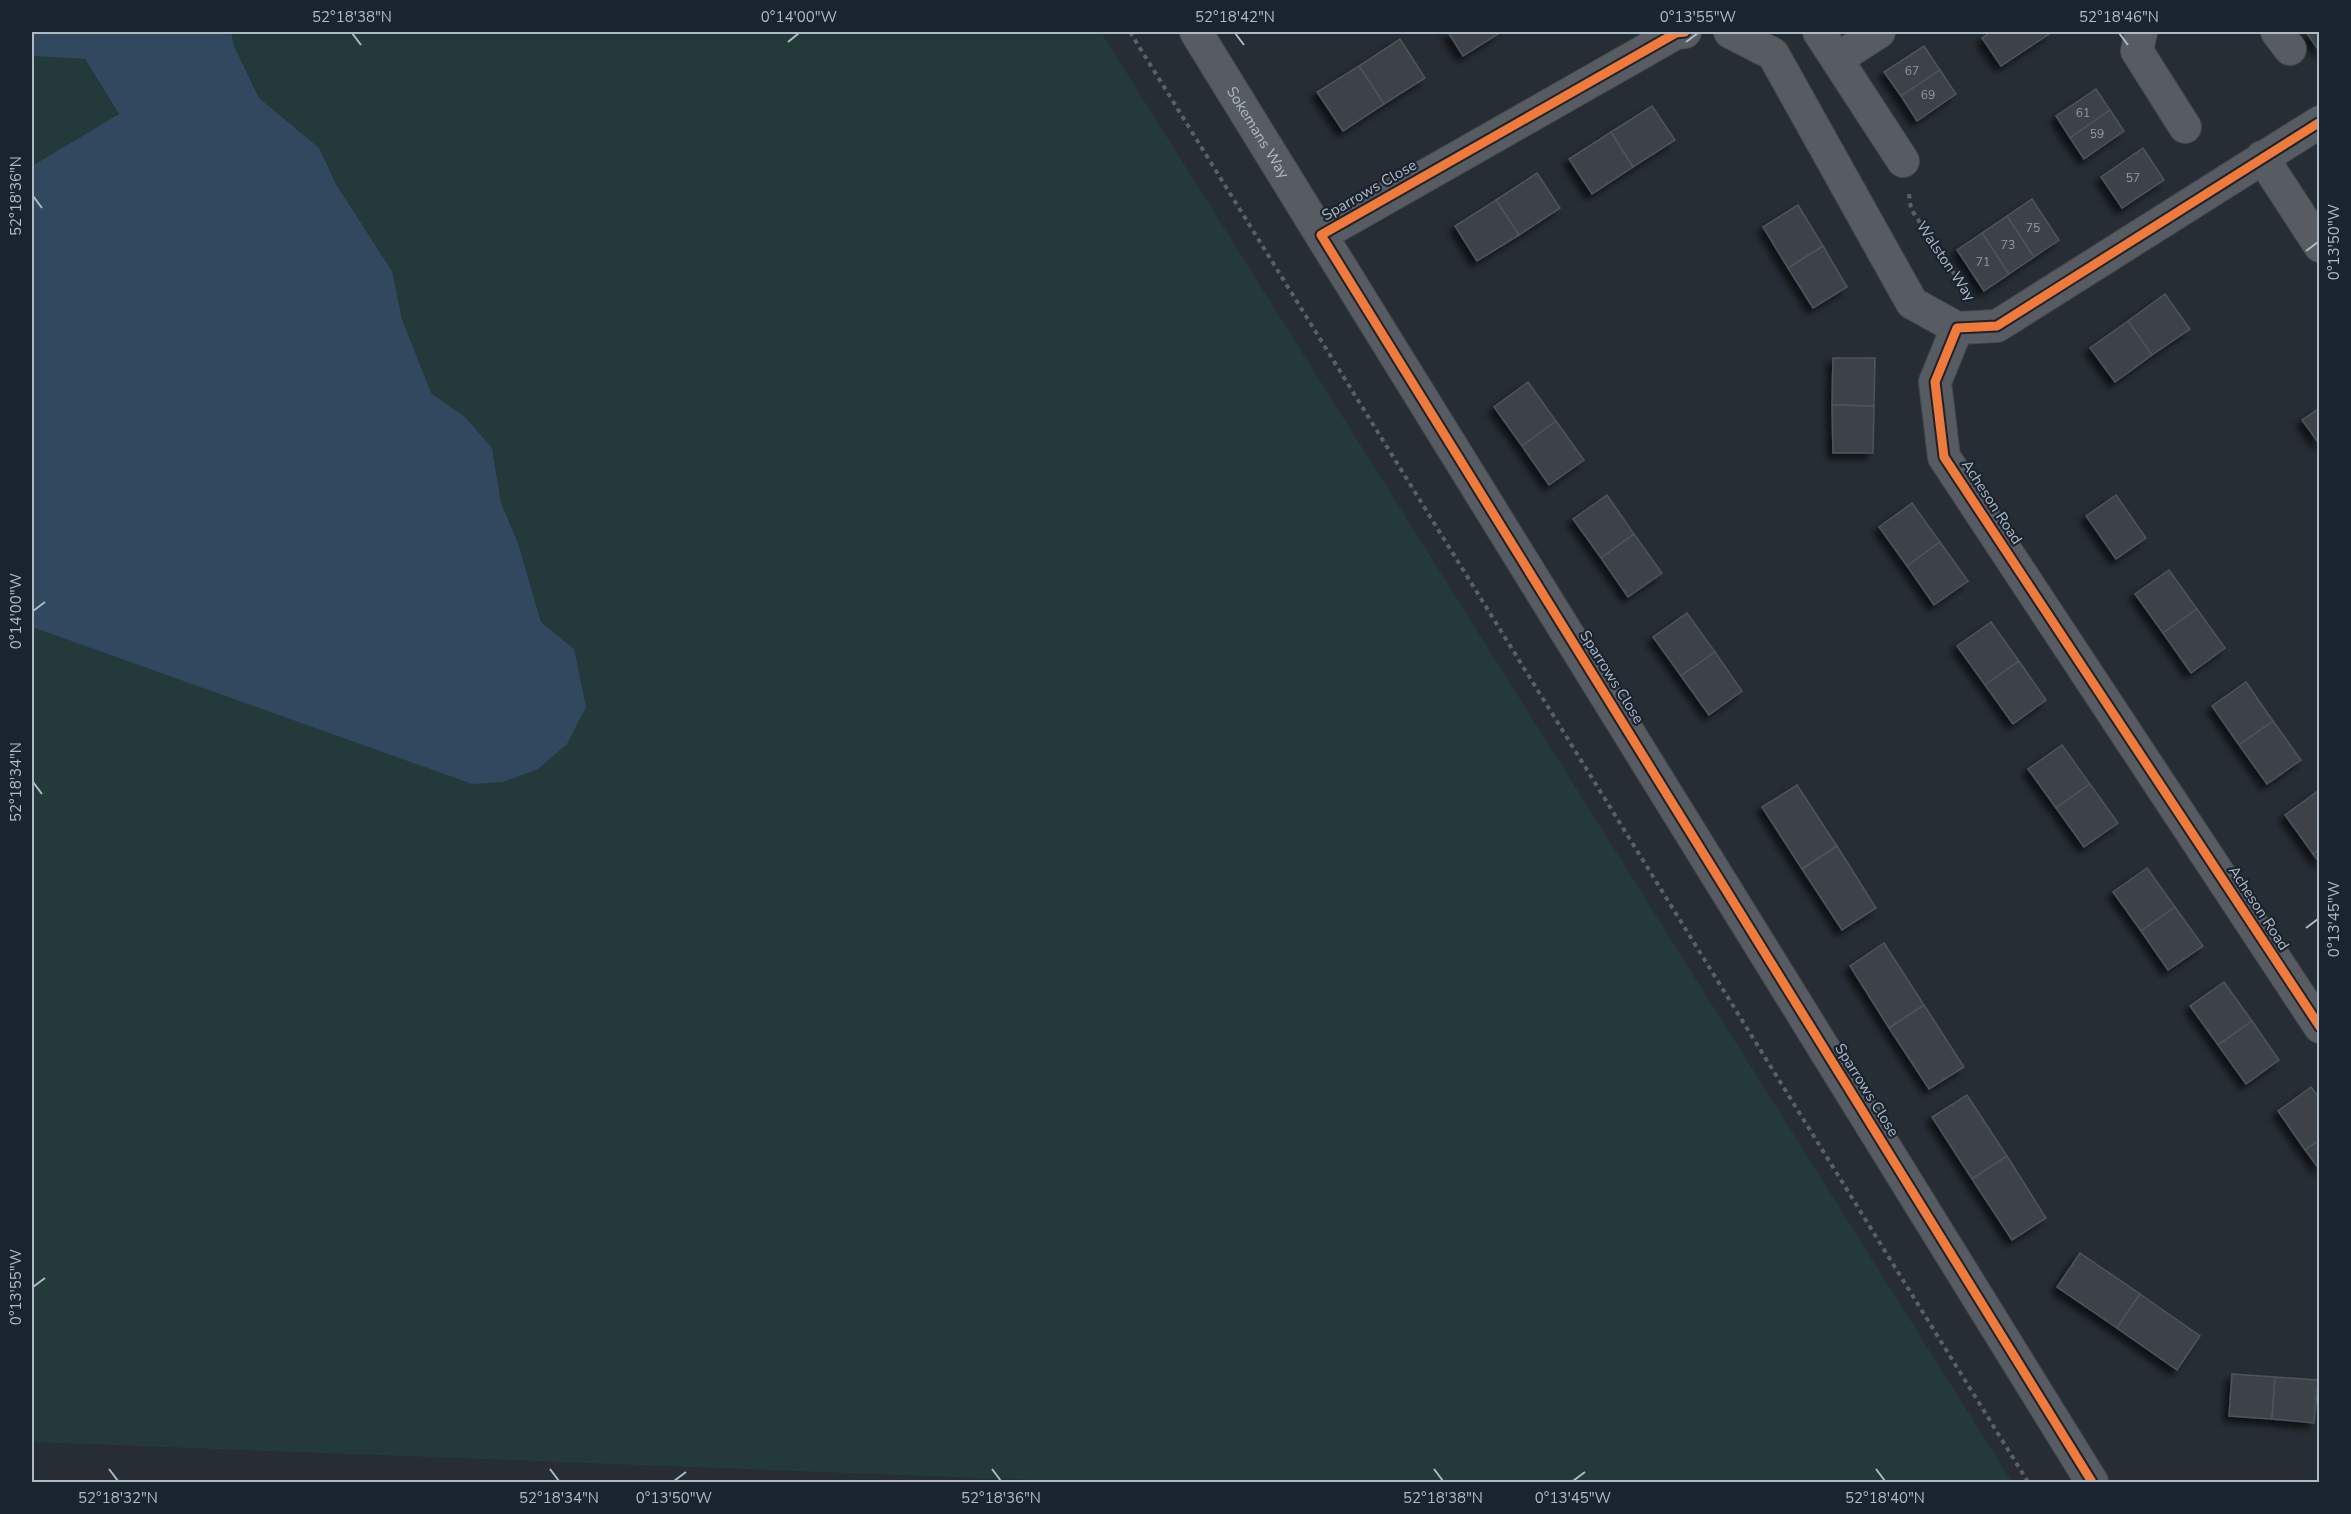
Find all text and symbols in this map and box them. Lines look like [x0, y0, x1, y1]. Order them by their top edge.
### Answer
text: 52°18'38"N [312, 7, 392, 27]
text: 0°14'00"W [761, 7, 838, 27]
text: 52°18'42"N [1195, 7, 1275, 27]
text: 0°13'55"W [1660, 7, 1737, 27]
text: 52°18'46"N [2079, 7, 2159, 27]
house number: 67 [1905, 63, 1919, 79]
street label: Sokemans Way [1222, 83, 1294, 182]
house number: 69 [1921, 87, 1935, 103]
house number: 61 [2076, 105, 2090, 121]
house number: 59 [2090, 126, 2104, 142]
street label: Sparrows Close [1318, 155, 1420, 225]
text: 52°18'36"N [6, 156, 26, 236]
house number: 57 [2126, 170, 2140, 186]
text: 0°13'50"W [2324, 203, 2344, 280]
street label: Walston Way [1912, 217, 1980, 305]
house number: 75 [2026, 220, 2040, 236]
house number: 73 [2001, 237, 2015, 253]
house number: 71 [1976, 254, 1990, 270]
street label: Acheson Road [1957, 456, 2027, 548]
text: 0°14'00"W [6, 572, 26, 649]
street label: Sparrows Close [1575, 627, 1649, 727]
text: 52°18'34"N [6, 742, 26, 822]
street label: Acheson Road [2224, 862, 2294, 954]
text: 0°13'45"W [2324, 880, 2344, 957]
street label: Sparrows Close [1830, 1040, 1904, 1140]
text: 0°13'55"W [6, 1248, 26, 1325]
text: 52°18'32"N [78, 1488, 158, 1508]
text: 52°18'34"N [519, 1488, 599, 1508]
text: 0°13'50"W [636, 1488, 713, 1508]
text: 52°18'36"N [961, 1488, 1041, 1508]
text: 52°18'38"N [1403, 1488, 1483, 1508]
text: 0°13'45"W [1535, 1488, 1612, 1508]
text: 52°18'40"N [1845, 1488, 1925, 1508]

